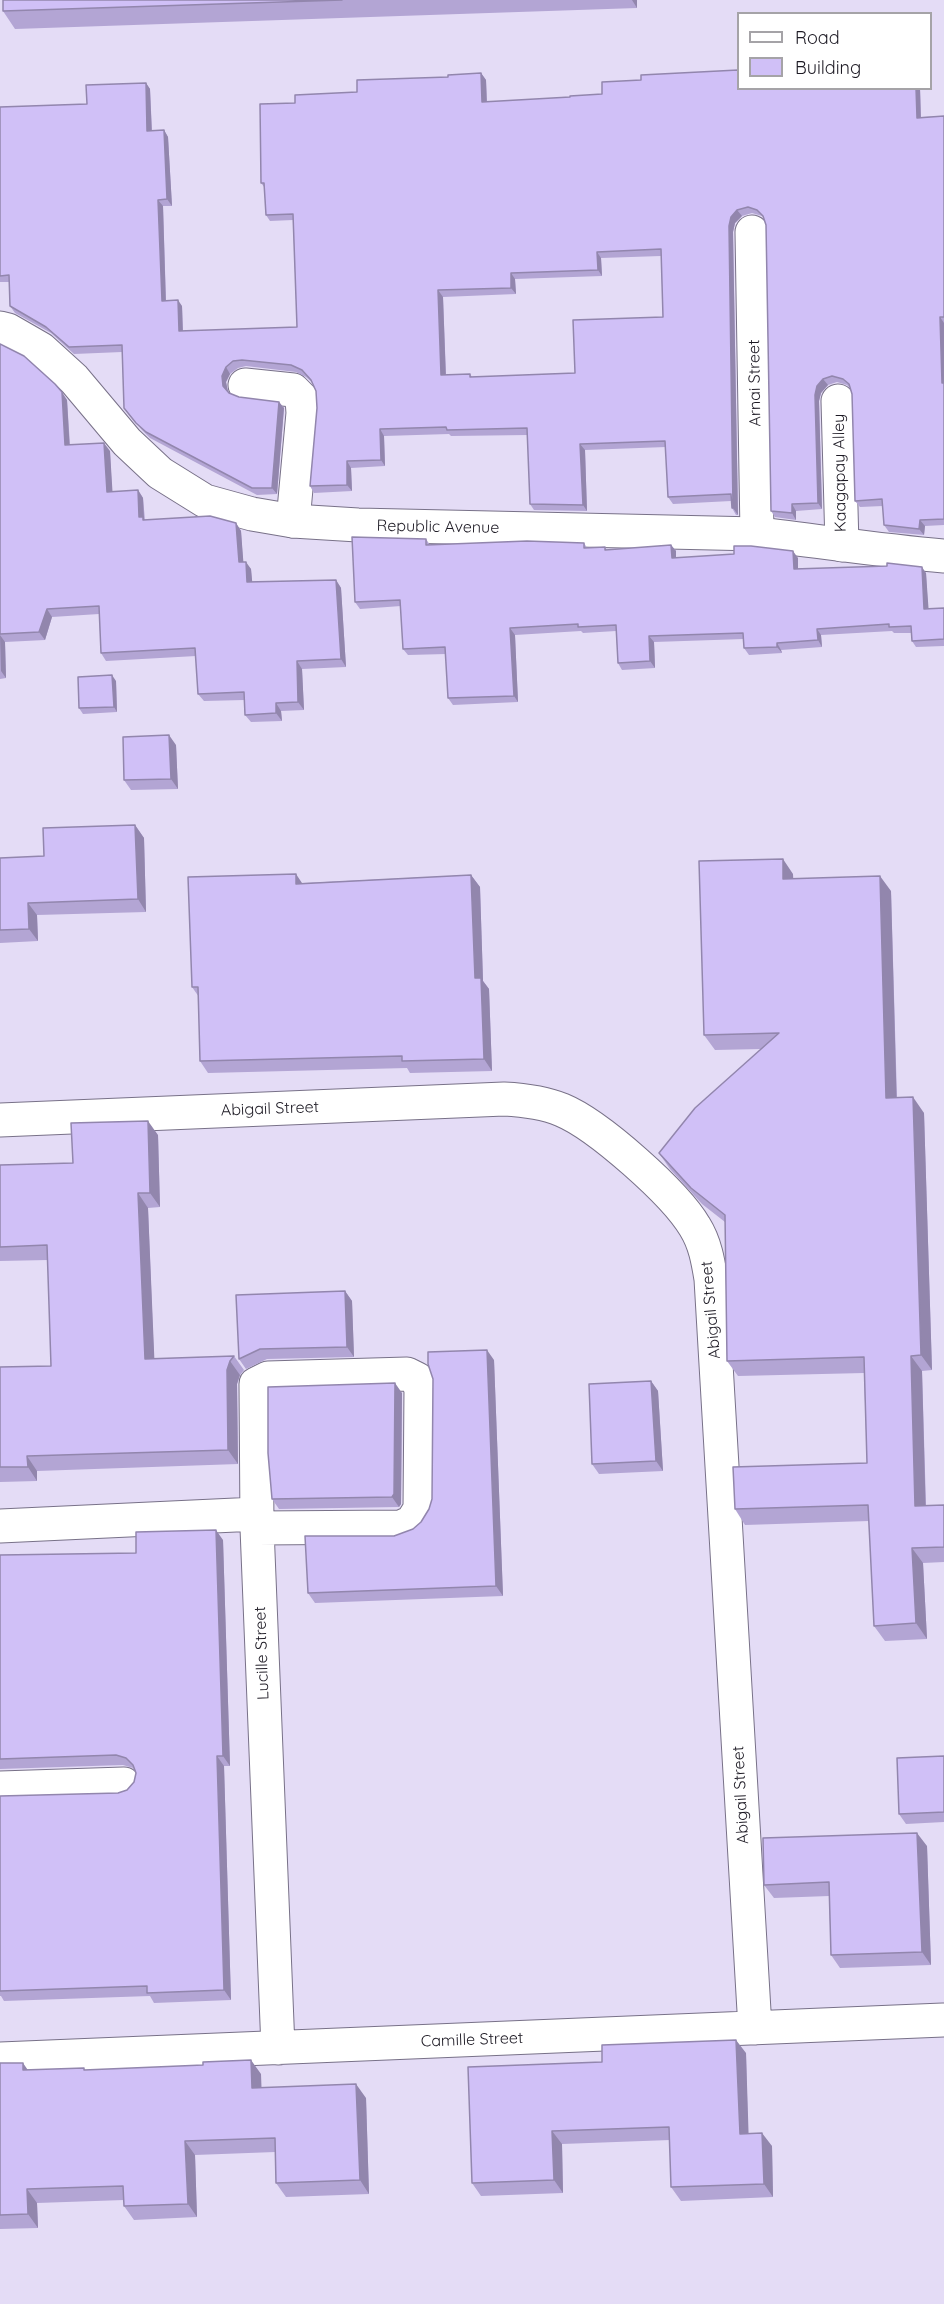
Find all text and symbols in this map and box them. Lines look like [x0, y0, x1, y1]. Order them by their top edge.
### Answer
legend [737, 12, 932, 90]
text: Road [795, 26, 840, 49]
text: Building [795, 56, 861, 79]
street label: Arnai Street [745, 339, 765, 427]
street label: Kaagapay Alley [829, 414, 851, 532]
street label: Republic Avenue [377, 516, 499, 538]
street label: Abigail Street [221, 1098, 319, 1120]
street label: Abigail Street [697, 1260, 725, 1360]
street label: Lucille Street [251, 1606, 273, 1700]
street label: Abigail Street [729, 1745, 753, 1845]
street label: Camille Street [420, 2029, 524, 2051]

